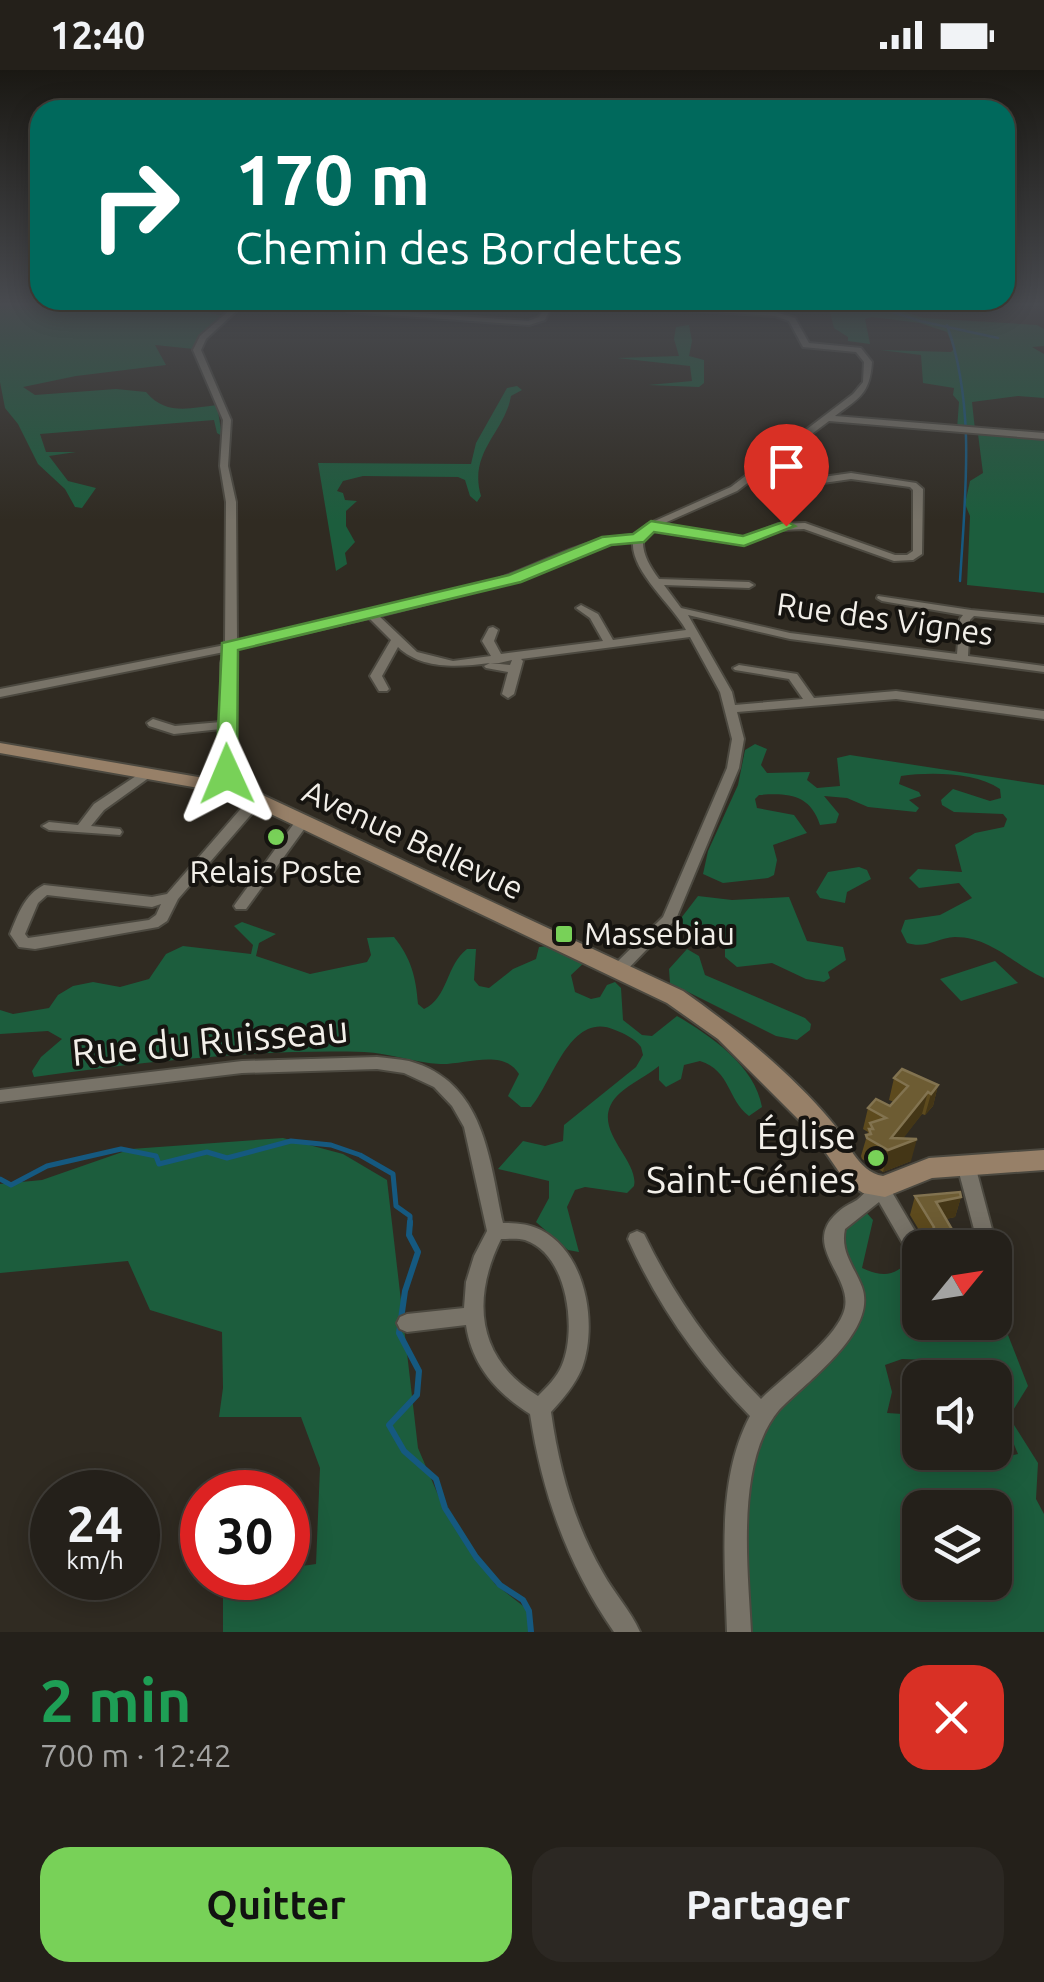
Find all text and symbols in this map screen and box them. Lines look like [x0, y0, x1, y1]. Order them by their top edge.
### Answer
text: 12:40 [50, 14, 145, 56]
icon: right [70, 140, 200, 270]
text: 170 m [235, 140, 430, 218]
text: Chemin des Bordettes [235, 222, 683, 273]
pin [744, 424, 829, 527]
icon: arrive [759, 439, 814, 494]
street label: Rue des Vignes [775, 585, 996, 651]
position arrow [175, 722, 279, 826]
street label: Avenue Bellevue [297, 772, 529, 906]
marker: Relais Poste [265, 826, 287, 848]
place label: Relais Poste [190, 853, 363, 889]
place label: Massebiau [584, 915, 735, 951]
marker: Massebiau [553, 923, 575, 945]
street label: Rue du Ruisseau [70, 1007, 350, 1073]
place label: Église Saint-Génies [646, 1114, 856, 1200]
marker: Église Saint-Génies [865, 1147, 887, 1169]
north arrow [902, 1230, 1012, 1340]
map controls [902, 1230, 1012, 1600]
button: sound [902, 1360, 1012, 1470]
speed limit sign: 30 [180, 1470, 310, 1600]
button: layers [902, 1490, 1012, 1600]
text: 24 [67, 1495, 123, 1551]
text: km/h [66, 1546, 124, 1574]
button: close [899, 1665, 1004, 1770]
text: 2 min [40, 1666, 192, 1733]
text: 700 m · 12:42 [40, 1737, 232, 1773]
button: Quitter [40, 1847, 512, 1962]
button: Partager [532, 1847, 1004, 1962]

